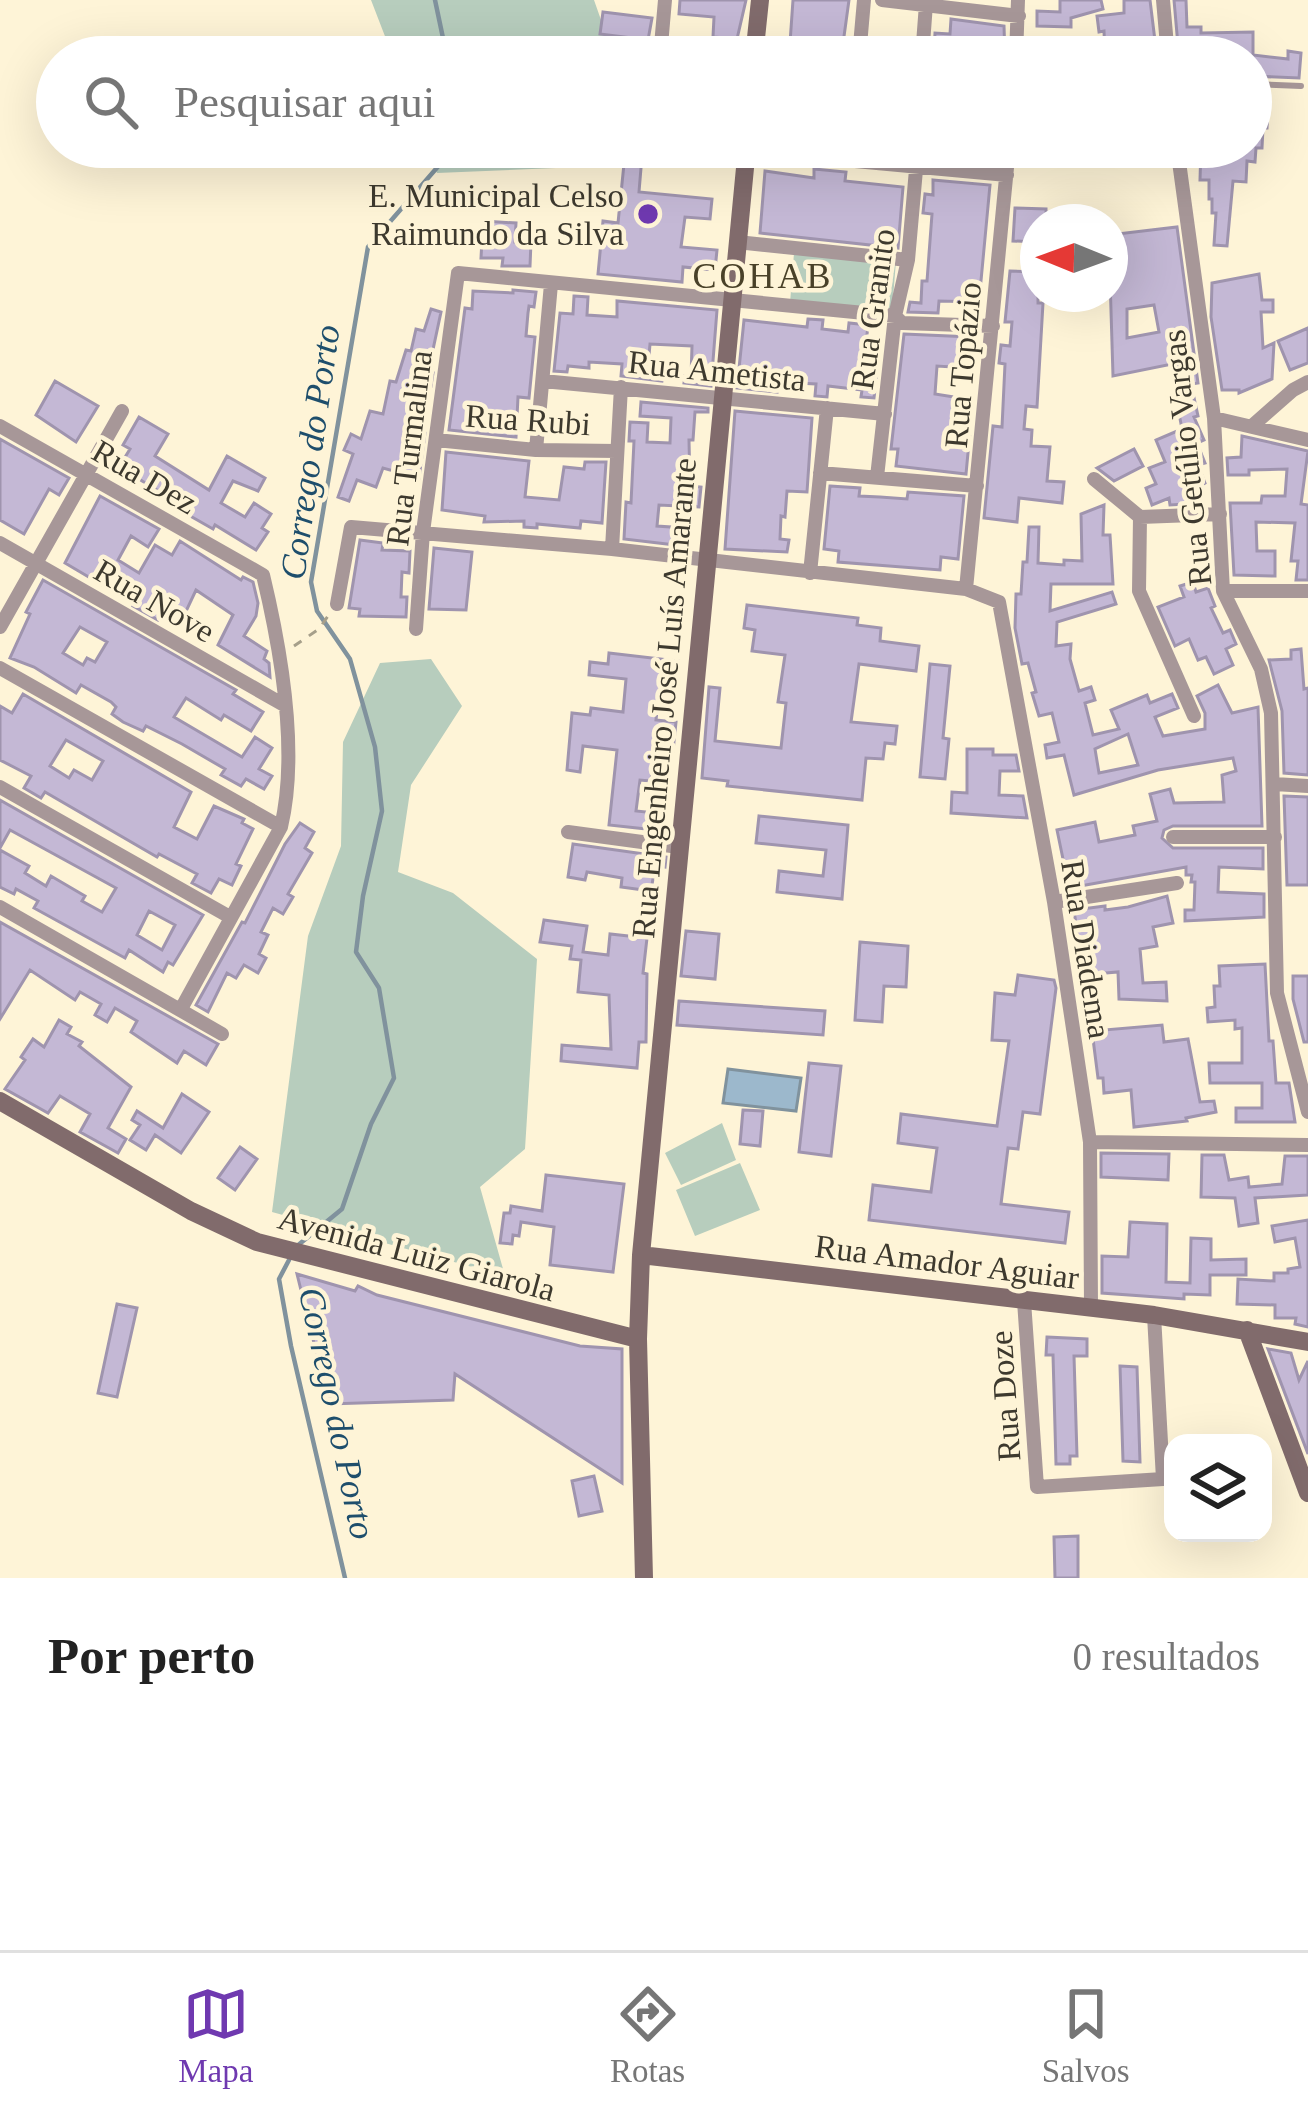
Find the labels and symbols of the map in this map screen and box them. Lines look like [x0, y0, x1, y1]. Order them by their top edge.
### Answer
place label: E. Municipal Celso Raimundo da Silva [368, 178, 624, 252]
marker: E. Municipal Celso Raimundo da Silva [635, 201, 661, 227]
north arrow [1020, 204, 1128, 312]
street label: Rua Granito [844, 226, 902, 392]
district label: COHAB [692, 256, 834, 296]
street label: Rua Topázio [938, 281, 988, 450]
water label: Corrego do Porto [272, 322, 348, 582]
street label: Rua Getúlio Vargas [1156, 328, 1218, 588]
street label: Rua Ametista [626, 344, 808, 398]
street label: Rua Turmalina [379, 348, 439, 548]
street label: Rua Rubi [464, 398, 592, 442]
street label: Rua Dez [86, 433, 203, 521]
street label: Rua Engenheiro José Luís Amarante [625, 456, 703, 940]
street label: Rua Nove [88, 552, 221, 650]
street label: Rua Diadema [1054, 857, 1118, 1041]
street label: Avenida Luiz Giarola [274, 1200, 560, 1308]
street label: Rua Amador Aguiar [813, 1228, 1081, 1296]
water label: Corrego do Porto [291, 1284, 383, 1543]
street label: Rua Doze [982, 1329, 1028, 1463]

